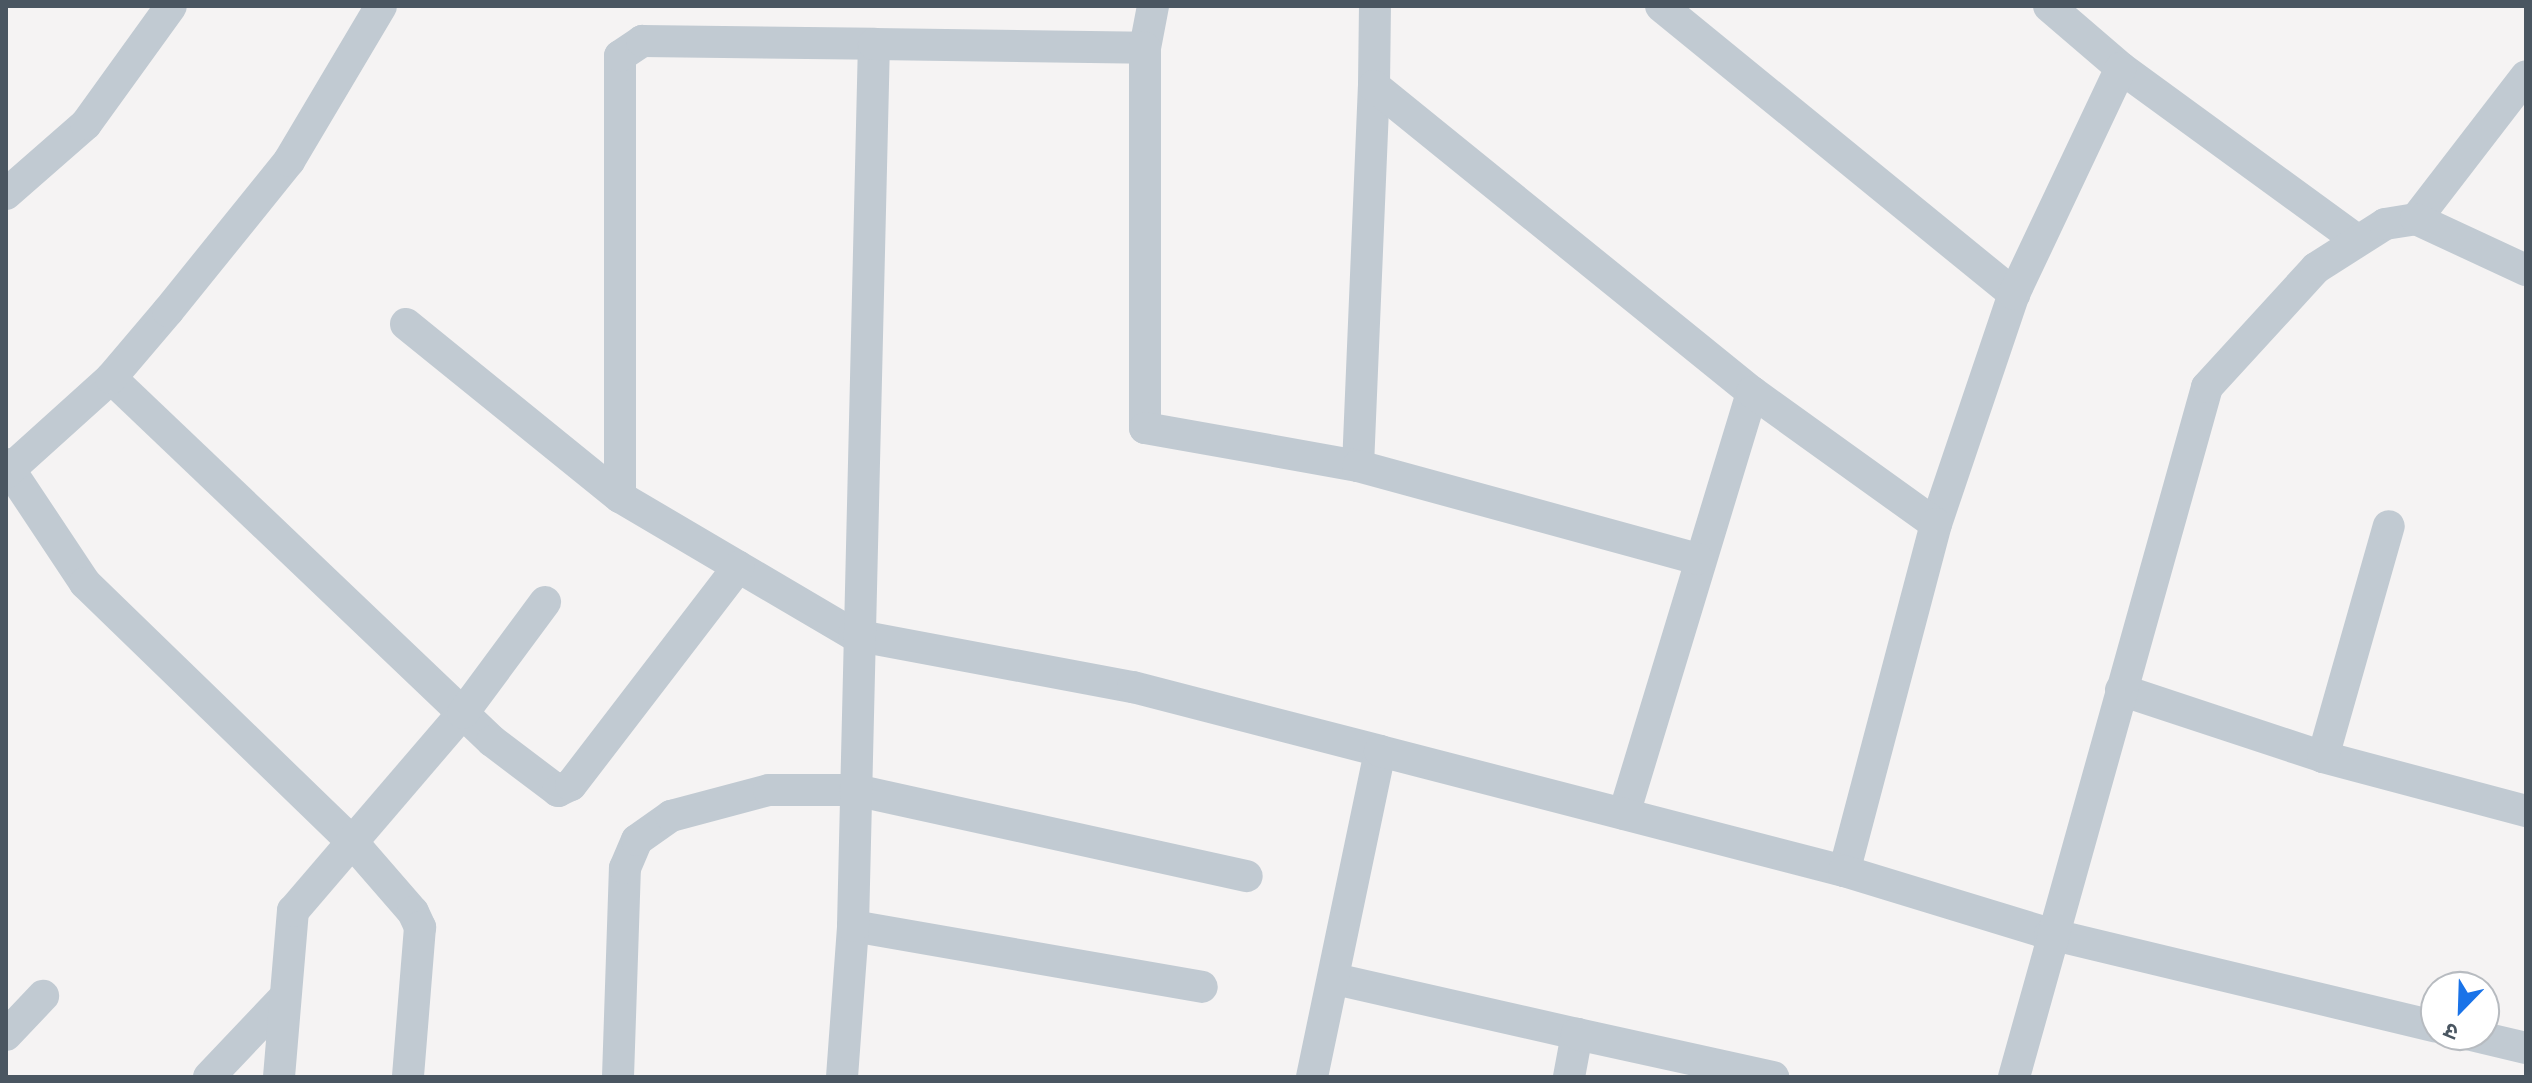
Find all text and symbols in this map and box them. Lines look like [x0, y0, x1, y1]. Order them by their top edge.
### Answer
north arrow [2420, 971, 2500, 1051]
text: उ [2440, 1018, 2462, 1046]

